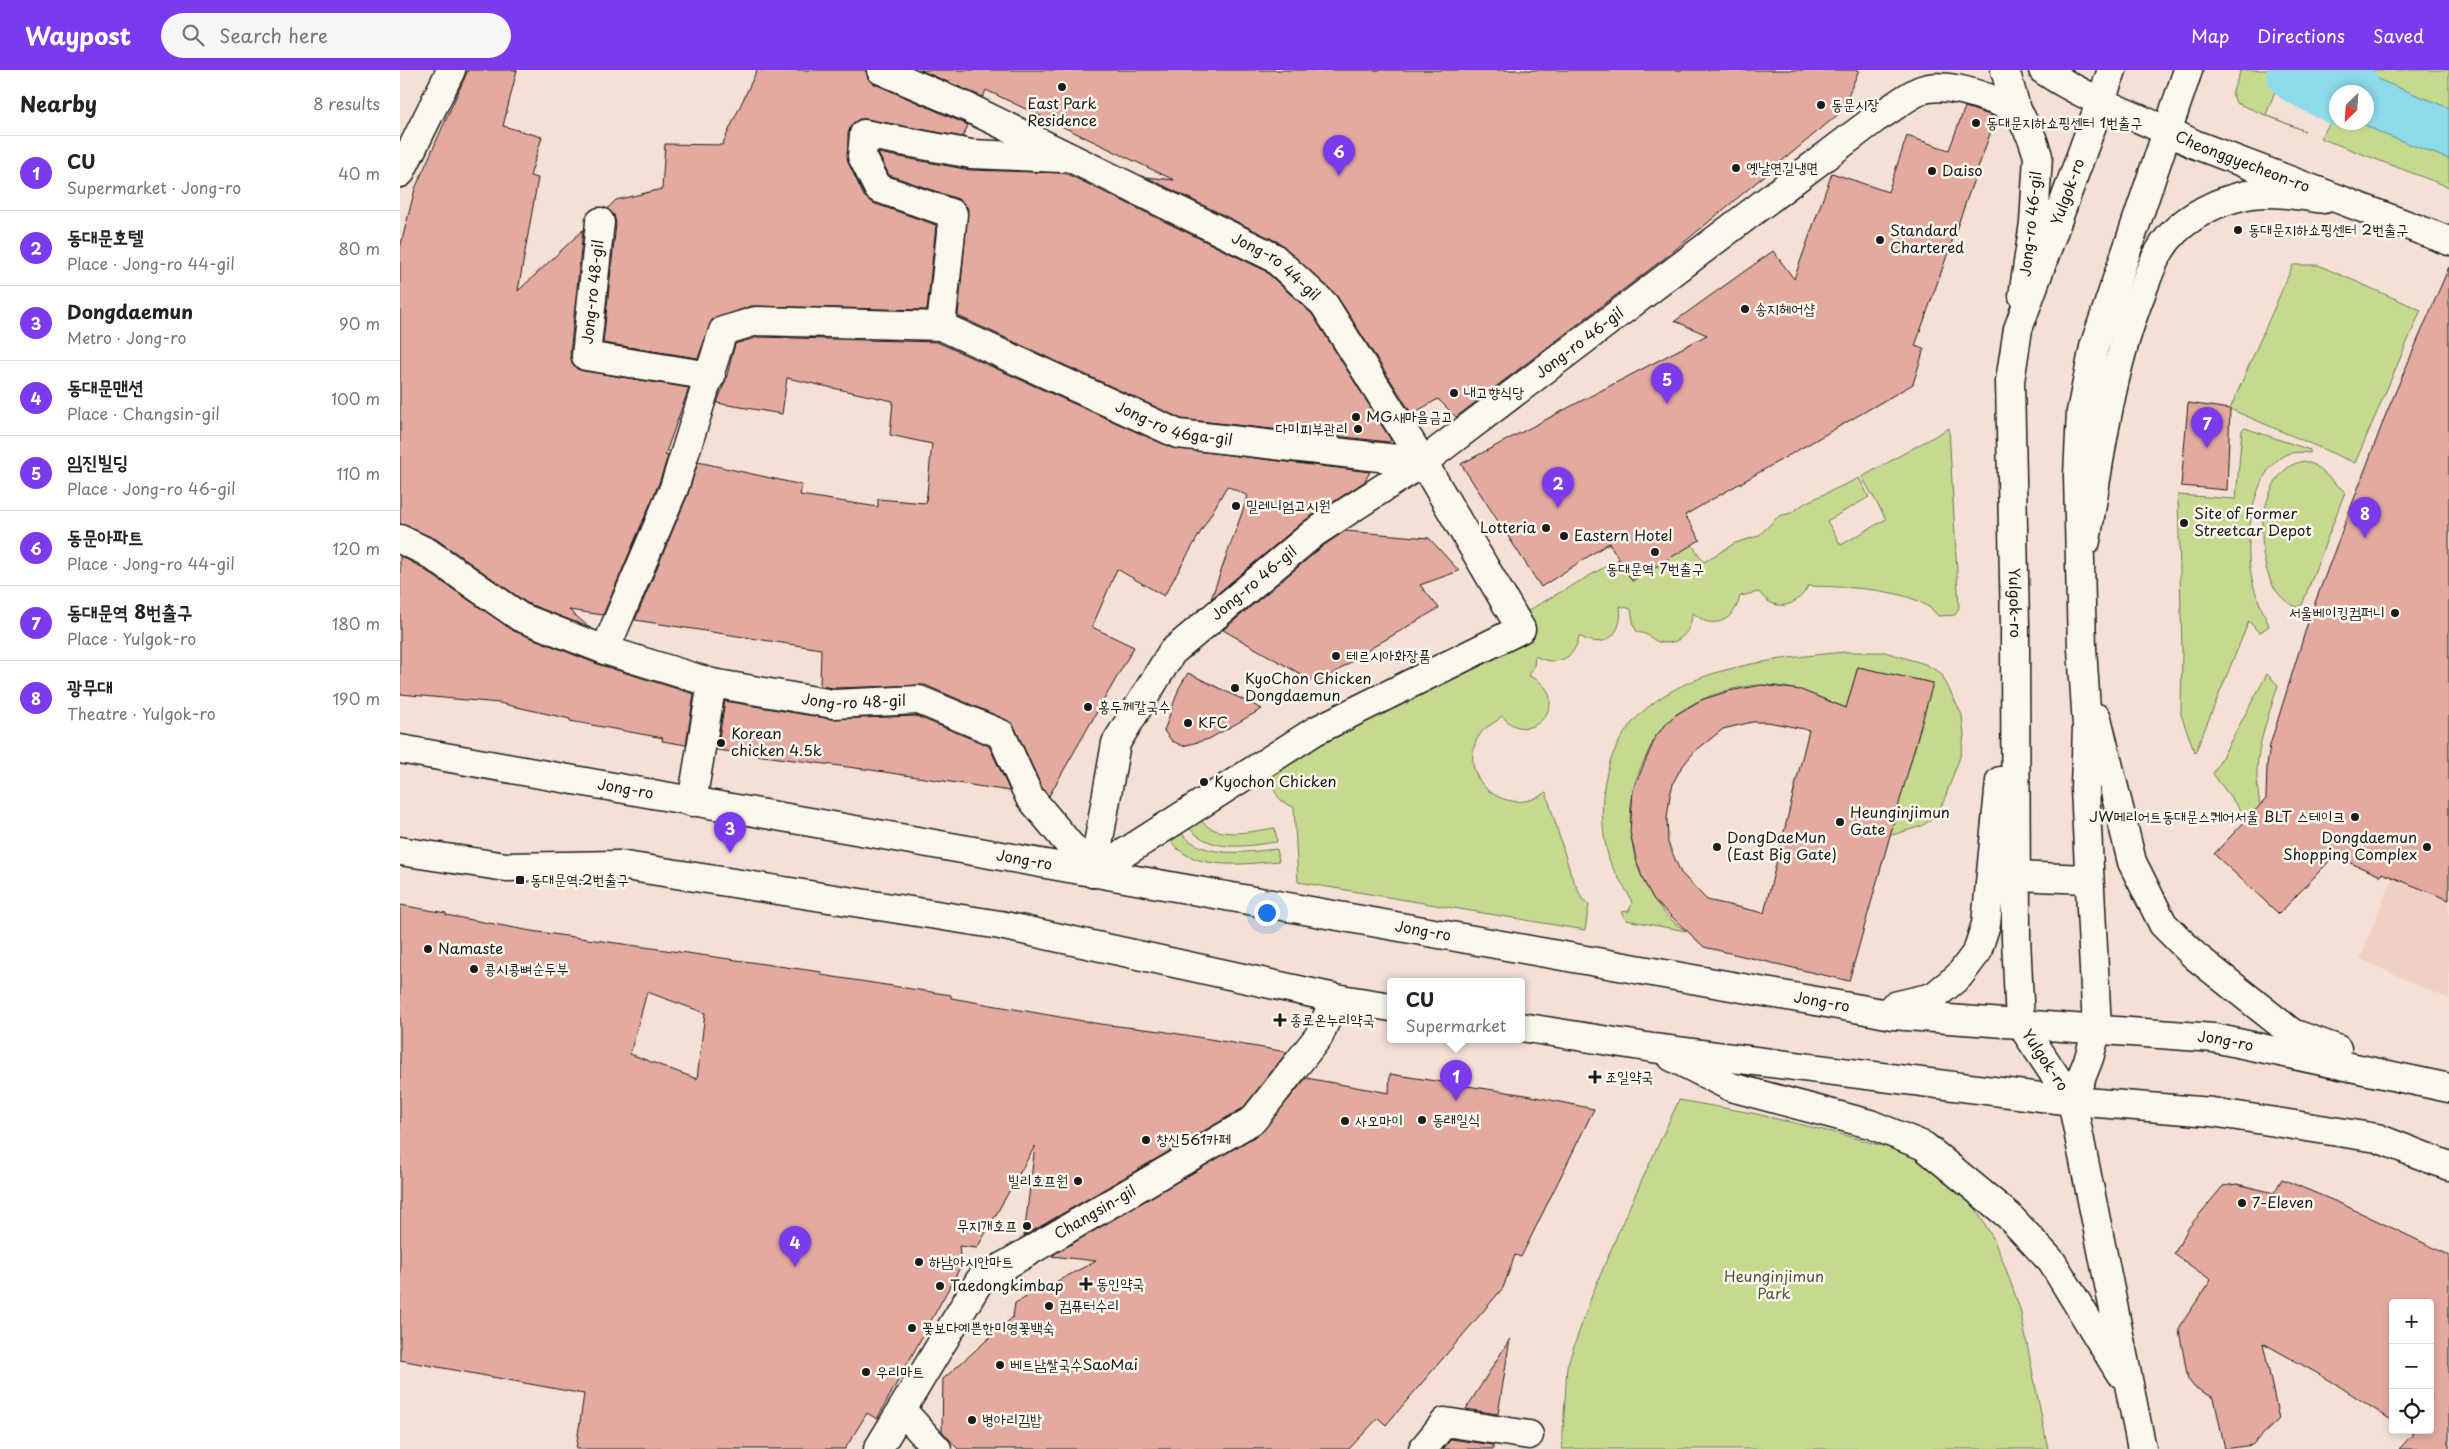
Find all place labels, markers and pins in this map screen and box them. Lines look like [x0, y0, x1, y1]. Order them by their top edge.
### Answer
marker: East Park Residence [1056, 81, 1068, 93]
place label: East Park Residence [1027, 91, 1097, 131]
place label: 동문시장 [1831, 92, 1879, 115]
marker: 동문시장 [1815, 99, 1827, 111]
place label: 동대문지하쇼핑센터 1번출구 [1986, 110, 2142, 133]
marker: 동대문지하쇼핑센터 1번출구 [1970, 117, 1982, 129]
pin: 6 [1323, 135, 1355, 176]
place label: 옛날연길냉면 [1746, 155, 1818, 178]
place label: Daiso [1942, 158, 1983, 181]
marker: 옛날연길냉면 [1730, 162, 1742, 174]
marker: Daiso [1926, 165, 1938, 177]
place label: 동대문지하쇼핑센터 2번출구 [2248, 217, 2408, 240]
place label: Standard Chartered [1890, 218, 1964, 258]
marker: 동대문지하쇼핑센터 2번출구 [2232, 224, 2244, 236]
marker: Standard Chartered [1874, 234, 1886, 246]
place label: 송지헤어샵 [1755, 296, 1815, 319]
marker: 송지헤어샵 [1739, 303, 1751, 315]
pin: 5 [1651, 363, 1683, 404]
place label: 내고향식당 [1464, 380, 1524, 403]
marker: 내고향식당 [1448, 387, 1460, 399]
place label: MG새마을금고 [1366, 404, 1453, 427]
pin: 7 [2191, 407, 2223, 448]
marker: MG새마을금고 [1350, 411, 1362, 423]
place label: 다미피부관리 [1276, 416, 1348, 439]
marker: 다미피부관리 [1352, 423, 1364, 435]
pin: 2 [1542, 467, 1574, 508]
place label: 밀레니엄고시원 [1246, 493, 1331, 516]
pin: 8 [2349, 497, 2381, 538]
marker: 밀레니엄고시원 [1230, 500, 1242, 512]
place label: Site of Former Streetcar Depot [2194, 501, 2312, 541]
place label: Lotteria [1480, 515, 1537, 538]
marker: Site of Former Streetcar Depot [2178, 517, 2190, 529]
marker: Lotteria [1540, 522, 1552, 534]
place label: Eastern Hotel [1574, 523, 1672, 546]
marker: Eastern Hotel [1558, 530, 1570, 542]
marker: 동대문역 7번출구 [1649, 546, 1661, 558]
place label: 동대문역 7번출구 [1606, 556, 1704, 579]
place label: 서울베이킹컴퍼니 [2288, 600, 2385, 623]
marker: 서울베이킹컴퍼니 [2389, 607, 2401, 619]
place label: 테르시아화장품 [1346, 643, 1431, 666]
marker: 테르시아화장품 [1330, 650, 1342, 662]
place label: KyoChon Chicken Dongdaemun [1245, 666, 1372, 706]
marker: KyoChon Chicken Dongdaemun [1229, 682, 1241, 694]
place label: 홍두께칼국수 [1098, 694, 1170, 717]
marker: 홍두께칼국수 [1082, 701, 1094, 713]
place label: KFC [1198, 710, 1228, 733]
marker: KFC [1182, 717, 1194, 729]
place label: Korean chicken 4.5k [731, 721, 822, 761]
marker: Korean chicken 4.5k [715, 737, 727, 749]
place label: Kyochon Chicken [1214, 769, 1337, 792]
marker: Kyochon Chicken [1198, 776, 1210, 788]
place label: Heunginjimun Gate [1850, 800, 1950, 840]
place label: JW메리어트동대문스퀘어서울 BLT 스테이크 [2089, 804, 2345, 827]
marker: JW메리어트동대문스퀘어서울 BLT 스테이크 [2349, 811, 2361, 823]
pin: 3 [714, 812, 746, 853]
marker: Heunginjimun Gate [1834, 816, 1846, 828]
place label: DongDaeMun (East Big Gate) [1727, 825, 1837, 865]
place label: Dongdaemun Shopping Complex [2283, 825, 2417, 865]
marker: DongDaeMun (East Big Gate) [1711, 841, 1723, 853]
marker: Dongdaemun Shopping Complex [2421, 841, 2433, 853]
place label: 동대문역.2번출구 [530, 867, 629, 890]
marker: 동대문역.2번출구 [514, 874, 526, 886]
place label: Namaste [438, 936, 503, 959]
marker: Namaste [422, 943, 434, 955]
place label: 콩시콩뼈순두부 [484, 956, 569, 979]
marker: 콩시콩뼈순두부 [468, 963, 480, 975]
place label: 종로온누리약국 [1290, 1007, 1375, 1030]
marker: 종로온누리약국 [1274, 1014, 1286, 1026]
pin: 1 [1440, 1060, 1472, 1101]
place label: 조일약국 [1605, 1064, 1653, 1087]
marker: 조일약국 [1589, 1071, 1601, 1083]
place label: 동래일식 [1432, 1107, 1480, 1130]
place label: 사오마이 [1355, 1108, 1403, 1131]
marker: 동래일식 [1416, 1114, 1428, 1126]
marker: 사오마이 [1339, 1115, 1351, 1127]
place label: 창신561카페 [1156, 1127, 1231, 1150]
marker: 창신561카페 [1140, 1134, 1152, 1146]
place label: 빌리호프원 [1008, 1168, 1068, 1191]
marker: 빌리호프원 [1072, 1175, 1084, 1187]
place label: 7-Eleven [2252, 1190, 2313, 1213]
marker: 7-Eleven [2236, 1197, 2248, 1209]
place label: 무지개호프 [957, 1213, 1017, 1236]
marker: 무지개호프 [1021, 1220, 1033, 1232]
pin: 4 [779, 1226, 811, 1267]
place label: 하남아시안마트 [929, 1249, 1014, 1272]
marker: 하남아시안마트 [913, 1256, 925, 1268]
place label: 동인약국 [1096, 1271, 1144, 1294]
place label: Taedongkimbap [950, 1273, 1064, 1296]
marker: 동인약국 [1080, 1278, 1092, 1290]
marker: Taedongkimbap [934, 1280, 946, 1292]
place label: 컴퓨터수리 [1059, 1293, 1119, 1316]
marker: 컴퓨터수리 [1043, 1300, 1055, 1312]
place label: 꽃보다예쁜한미영꽃백숙 [922, 1315, 1055, 1338]
marker: 꽃보다예쁜한미영꽃백숙 [906, 1322, 918, 1334]
place label: 베트남쌀국수SaoMai [1010, 1352, 1138, 1375]
place label: 우리마트 [876, 1359, 924, 1382]
marker: 베트남쌀국수SaoMai [994, 1359, 1006, 1371]
marker: 우리마트 [860, 1366, 872, 1378]
place label: 병아리김밥 [982, 1407, 1042, 1430]
marker: 병아리김밥 [966, 1414, 978, 1426]

